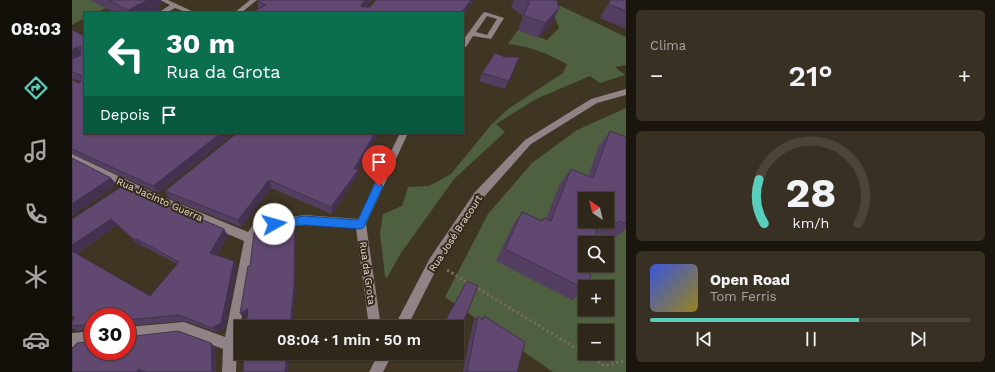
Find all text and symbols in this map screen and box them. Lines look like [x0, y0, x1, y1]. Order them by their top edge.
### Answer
text: 08:03 [11, 18, 61, 39]
text: 30 m [166, 27, 235, 60]
icon: left [100, 28, 152, 80]
text: Clima [650, 38, 686, 53]
text: 21° [788, 58, 833, 93]
text: Rua da Grota [166, 61, 280, 82]
text: − [650, 63, 663, 88]
text: + [958, 63, 971, 88]
icon: directions [22, 74, 50, 102]
icon: arrive [158, 104, 180, 126]
text: Depois [100, 106, 150, 124]
icon: music [22, 137, 50, 165]
pin [362, 145, 396, 186]
icon: arrive [368, 151, 390, 173]
text: 28 [785, 168, 836, 217]
street label: Rua Jacinto Guerra [115, 175, 205, 224]
street label: Rua José Bracourt [427, 192, 485, 274]
north arrow [578, 192, 614, 228]
map controls [578, 192, 614, 360]
icon: phone [22, 200, 50, 228]
position arrow [253, 203, 295, 245]
text: km/h [792, 215, 829, 231]
button: search [578, 236, 614, 272]
street label: Rua da Grota [358, 241, 377, 306]
icon: climate [22, 263, 50, 291]
text: Open Road [710, 271, 790, 289]
button: + [578, 280, 614, 316]
text: Tom Ferris [710, 289, 777, 304]
speed limit sign: 30 [84, 308, 136, 360]
button: − [578, 324, 614, 360]
icon: car [22, 326, 50, 354]
icon: previous [693, 328, 715, 350]
icon: pause [800, 328, 822, 350]
icon: next [907, 328, 929, 350]
text: 08:04 · 1 min · 50 m [277, 331, 421, 349]

